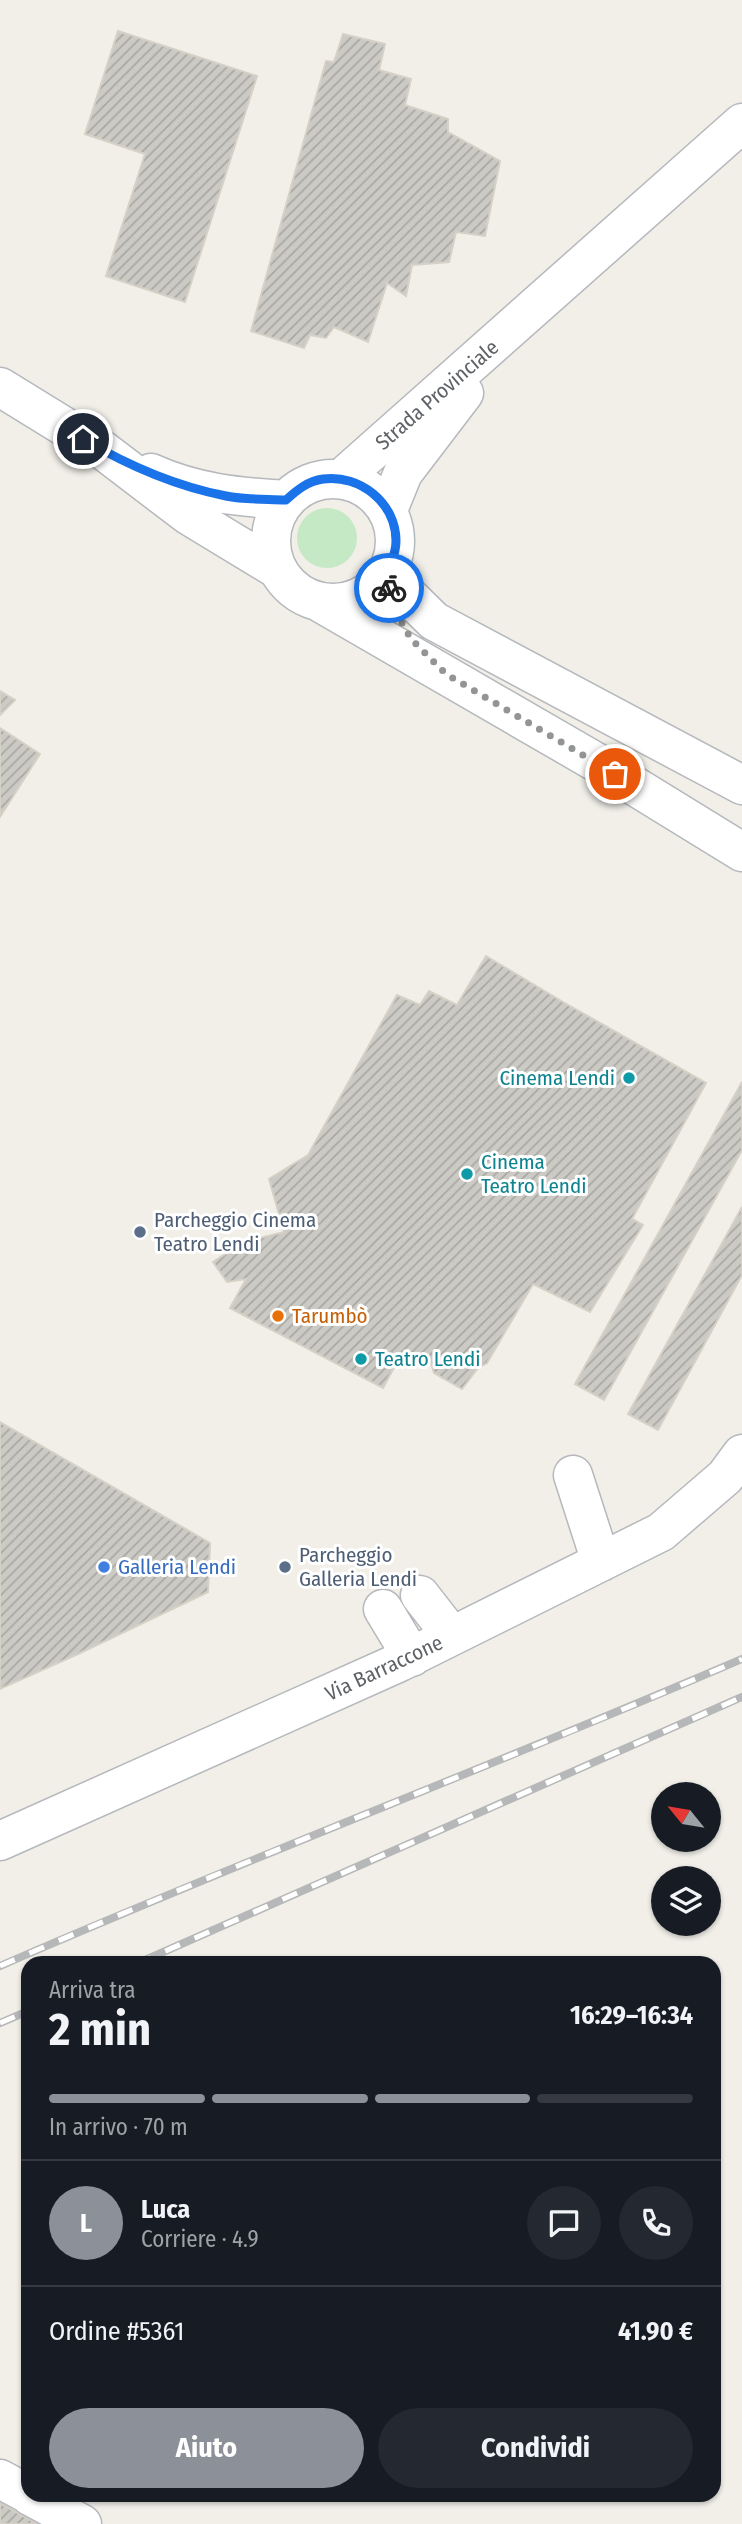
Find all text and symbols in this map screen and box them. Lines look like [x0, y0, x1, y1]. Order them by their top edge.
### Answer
street label: Strada Provinciale [370, 334, 504, 456]
pin [53, 409, 113, 469]
icon: home [64, 420, 102, 458]
courier [354, 553, 424, 623]
icon: bike [370, 569, 408, 607]
pin [585, 744, 645, 804]
icon: bag [596, 755, 634, 793]
place label: Cinema Lendi [499, 1065, 615, 1091]
marker: Cinema Lendi [621, 1070, 637, 1086]
place label: Cinema Teatro Lendi [481, 1149, 586, 1199]
marker: Cinema Teatro Lendi [459, 1166, 475, 1182]
place label: Parcheggio Cinema Teatro Lendi [154, 1207, 316, 1257]
marker: Parcheggio Cinema Teatro Lendi [132, 1224, 148, 1240]
place label: Tarumbò [292, 1303, 368, 1329]
marker: Tarumbò [270, 1308, 286, 1324]
place label: Teatro Lendi [375, 1346, 480, 1372]
marker: Teatro Lendi [353, 1351, 369, 1367]
place label: Parcheggio Galleria Lendi [299, 1542, 417, 1592]
place label: Galleria Lendi [118, 1554, 236, 1580]
marker: Galleria Lendi [96, 1559, 112, 1575]
marker: Parcheggio Galleria Lendi [277, 1559, 293, 1575]
street label: Via Barraccone [321, 1629, 447, 1707]
north arrow [651, 1782, 721, 1852]
map controls [651, 1782, 721, 1936]
button: layers [651, 1866, 721, 1936]
text: Arriva tra [49, 1976, 136, 2004]
text: 16:29–16:34 [570, 2000, 693, 2031]
text: 2 min [49, 2002, 151, 2057]
text: In arrivo · 70 m [49, 2113, 188, 2141]
button: chat [527, 2186, 601, 2260]
button: phone [619, 2186, 693, 2260]
text: Luca [141, 2194, 190, 2225]
text: L [80, 2208, 92, 2239]
text: Corriere · 4.9 [141, 2225, 259, 2253]
text: Ordine #5361 [49, 2316, 184, 2347]
text: 41.90 € [618, 2316, 693, 2347]
button: Aiuto [49, 2408, 364, 2488]
button: Condividi [378, 2408, 693, 2488]

